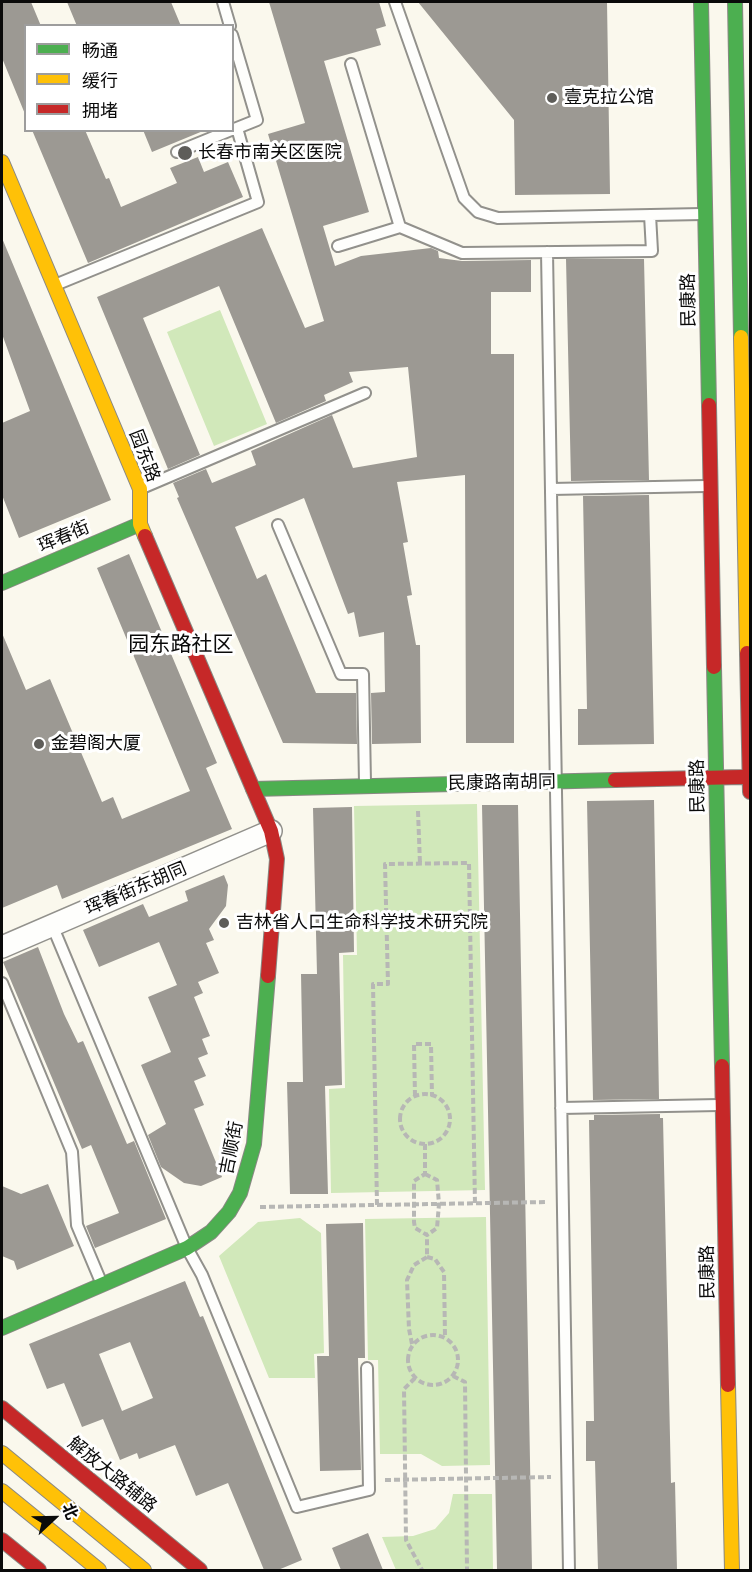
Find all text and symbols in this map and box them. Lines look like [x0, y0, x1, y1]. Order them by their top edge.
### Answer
legend [24, 24, 234, 132]
text: 畅通 [82, 38, 118, 62]
text: 缓行 [82, 68, 118, 92]
place label: 壹克拉公馆 [564, 87, 654, 109]
marker: 壹克拉公馆 [545, 91, 559, 105]
text: 拥堵 [82, 98, 118, 122]
place label: 长春市南关区医院 [198, 142, 342, 164]
marker: 长春市南关区医院 [176, 144, 194, 162]
street label: 民康路 [678, 273, 700, 327]
street label: 园东路 [124, 427, 164, 485]
street label: 珲春街 [35, 517, 93, 557]
district label: 园东路社区 [129, 632, 233, 658]
place label: 金碧阁大厦 [51, 733, 141, 755]
marker: 金碧阁大厦 [32, 737, 46, 751]
street label: 民康路 [687, 759, 709, 813]
street label: 民康路南胡同 [448, 771, 556, 795]
street label: 珲春街东胡同 [82, 858, 190, 920]
place label: 吉林省人口生命科学技术研究院 [236, 912, 488, 934]
marker: 吉林省人口生命科学技术研究院 [217, 916, 231, 930]
street label: 吉顺街 [216, 1119, 248, 1177]
street label: 民康路 [697, 1245, 719, 1299]
street label: 解放大路辅路 [63, 1433, 161, 1517]
north arrow [24, 1488, 84, 1548]
text: 北 [57, 1500, 84, 1523]

